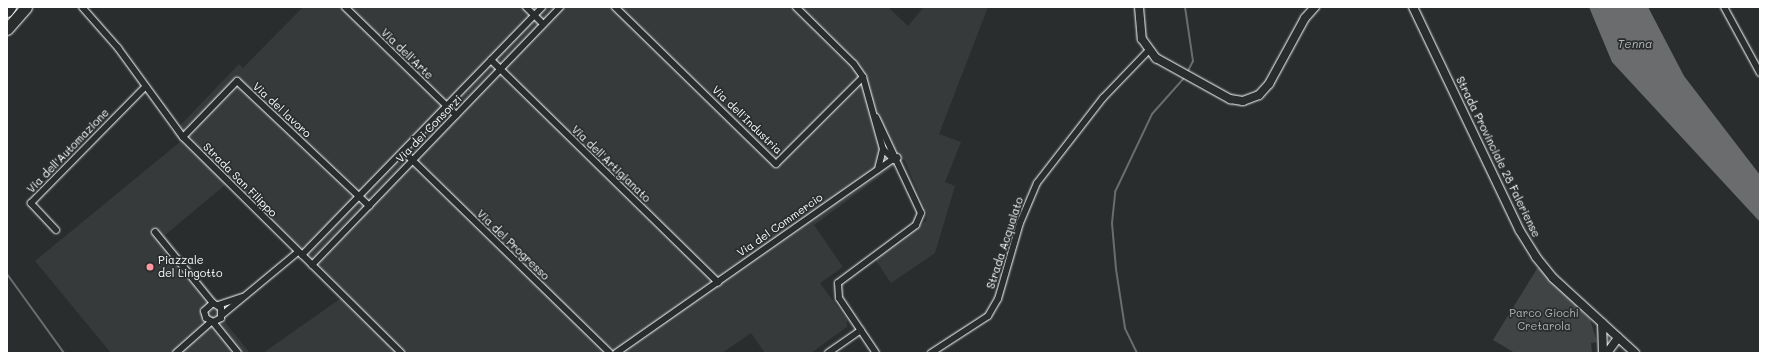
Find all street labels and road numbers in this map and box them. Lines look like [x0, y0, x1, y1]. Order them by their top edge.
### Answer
street label: Via dell'Arte [378, 26, 436, 82]
street label: Strada Provinciale 28 Faleriense [1453, 74, 1543, 240]
street label: Via del lavoro [250, 80, 314, 140]
street label: Via dell'Industria [709, 83, 785, 157]
street label: Via dei Consorzi [393, 92, 465, 166]
street label: Via dell'Automazione [24, 106, 112, 196]
street label: Via dell'Artigianato [569, 123, 653, 205]
street label: Strada San Filippo [200, 140, 280, 220]
street label: Via del Commercio [735, 190, 825, 260]
street label: Strada Acqualato [984, 195, 1026, 291]
street label: Via del Progresso [474, 207, 552, 283]

